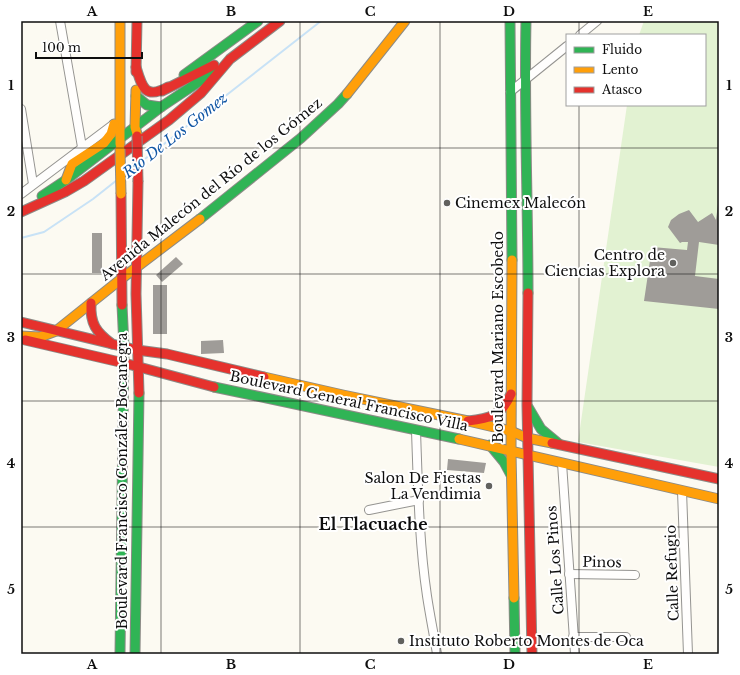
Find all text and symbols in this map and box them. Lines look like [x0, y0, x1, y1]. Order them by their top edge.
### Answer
text: A [86, 3, 98, 20]
text: B [226, 3, 236, 20]
text: C [365, 3, 376, 20]
text: D [503, 3, 515, 20]
text: E [643, 3, 653, 20]
scale bar [36, 34, 142, 60]
legend [566, 34, 706, 106]
text: 100 m [42, 40, 81, 55]
text: Fluido [602, 42, 642, 57]
text: Lento [602, 62, 638, 77]
text: 1 [8, 77, 14, 94]
text: 1 [726, 77, 732, 94]
text: Atasco [601, 82, 642, 97]
water label: Rio De Los Gomez [118, 88, 231, 182]
street label: Avenida Malecón del Río de los Gómez [96, 94, 326, 285]
place label: Cinemex Malecón [455, 194, 586, 212]
marker: Cinemex Malecón [442, 198, 452, 208]
text: 2 [7, 203, 15, 220]
text: 2 [725, 203, 733, 220]
street label: Boulevard Mariano Escobedo [489, 231, 507, 443]
place label: Centro de Ciencias Explora [545, 246, 665, 280]
marker: Centro de Ciencias Explora [668, 258, 678, 268]
text: 3 [7, 329, 15, 346]
text: 3 [725, 329, 733, 346]
street label: Boulevard Francisco González Bocanegra [113, 332, 131, 630]
street label: Boulevard General Francisco Villa [228, 367, 470, 435]
text: 4 [7, 455, 16, 472]
text: 4 [725, 455, 734, 472]
place label: Salon De Fiestas La Vendimia [364, 469, 481, 503]
marker: Salon De Fiestas La Vendimia [484, 481, 494, 491]
street label: Calle Los Pinos [542, 505, 568, 615]
district label: El Tlacuache [318, 514, 428, 534]
street label: Calle Refugio [661, 524, 683, 622]
street label: Pinos [582, 553, 622, 571]
text: 5 [7, 581, 15, 598]
text: 5 [725, 581, 733, 598]
place label: Instituto Roberto Montes de Oca [409, 632, 644, 650]
marker: Instituto Roberto Montes de Oca [396, 636, 406, 646]
text: A [86, 656, 98, 673]
text: B [226, 656, 236, 673]
text: C [365, 656, 376, 673]
text: D [503, 656, 515, 673]
text: E [643, 656, 653, 673]

